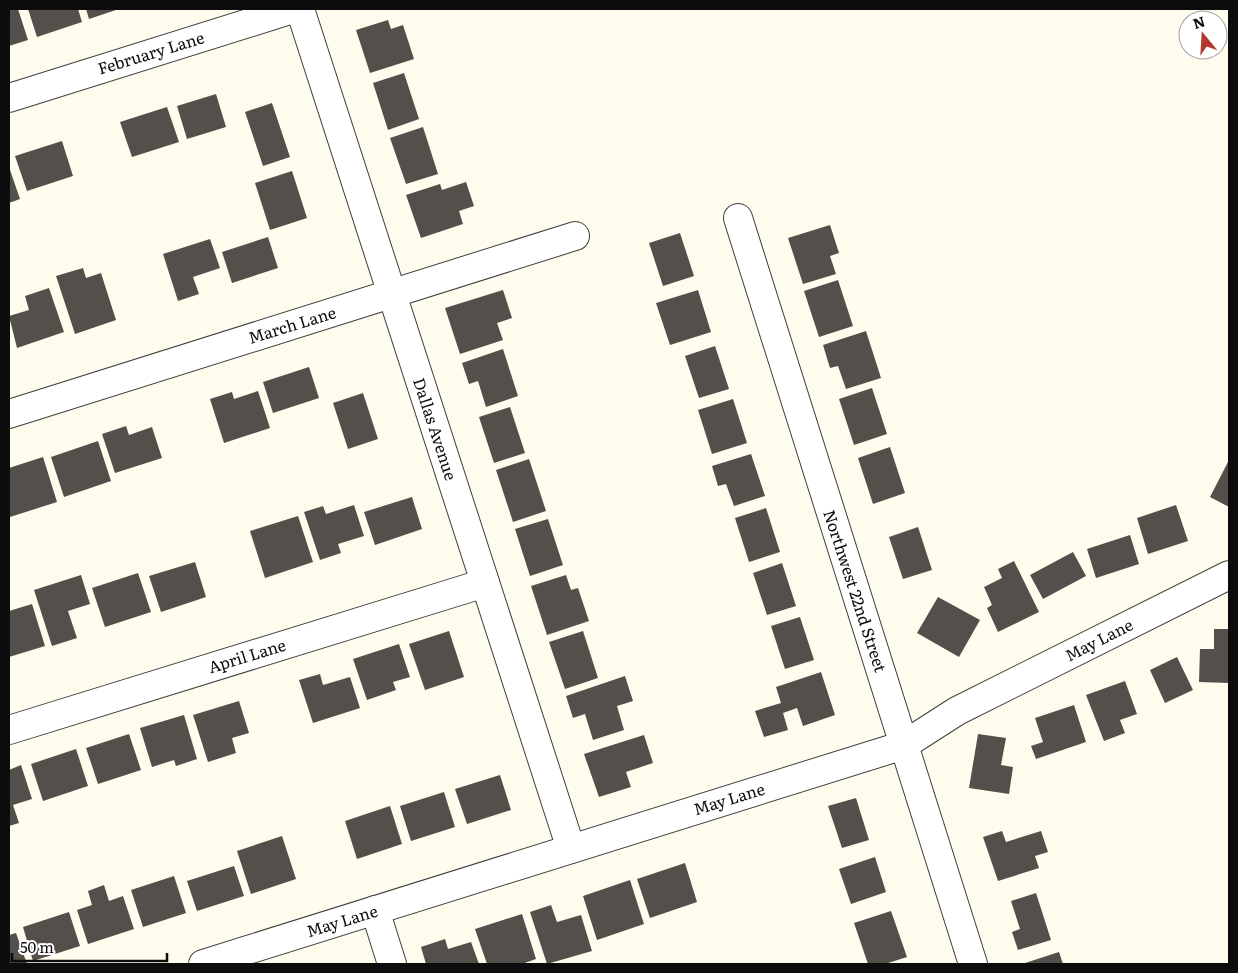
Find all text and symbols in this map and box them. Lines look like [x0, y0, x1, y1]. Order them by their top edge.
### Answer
north arrow [1178, 10, 1228, 60]
text: N [1190, 10, 1208, 33]
street label: February Lane [95, 24, 207, 80]
street label: March Lane [245, 299, 339, 349]
street label: Dallas Avenue [408, 374, 464, 483]
street label: Northwest 22nd Street [818, 506, 894, 676]
street label: May Lane [1060, 612, 1137, 666]
street label: April Lane [205, 632, 289, 678]
street label: May Lane [690, 776, 767, 820]
street label: May Lane [303, 898, 380, 942]
scale bar [12, 930, 168, 962]
text: 50 m [20, 935, 54, 958]

